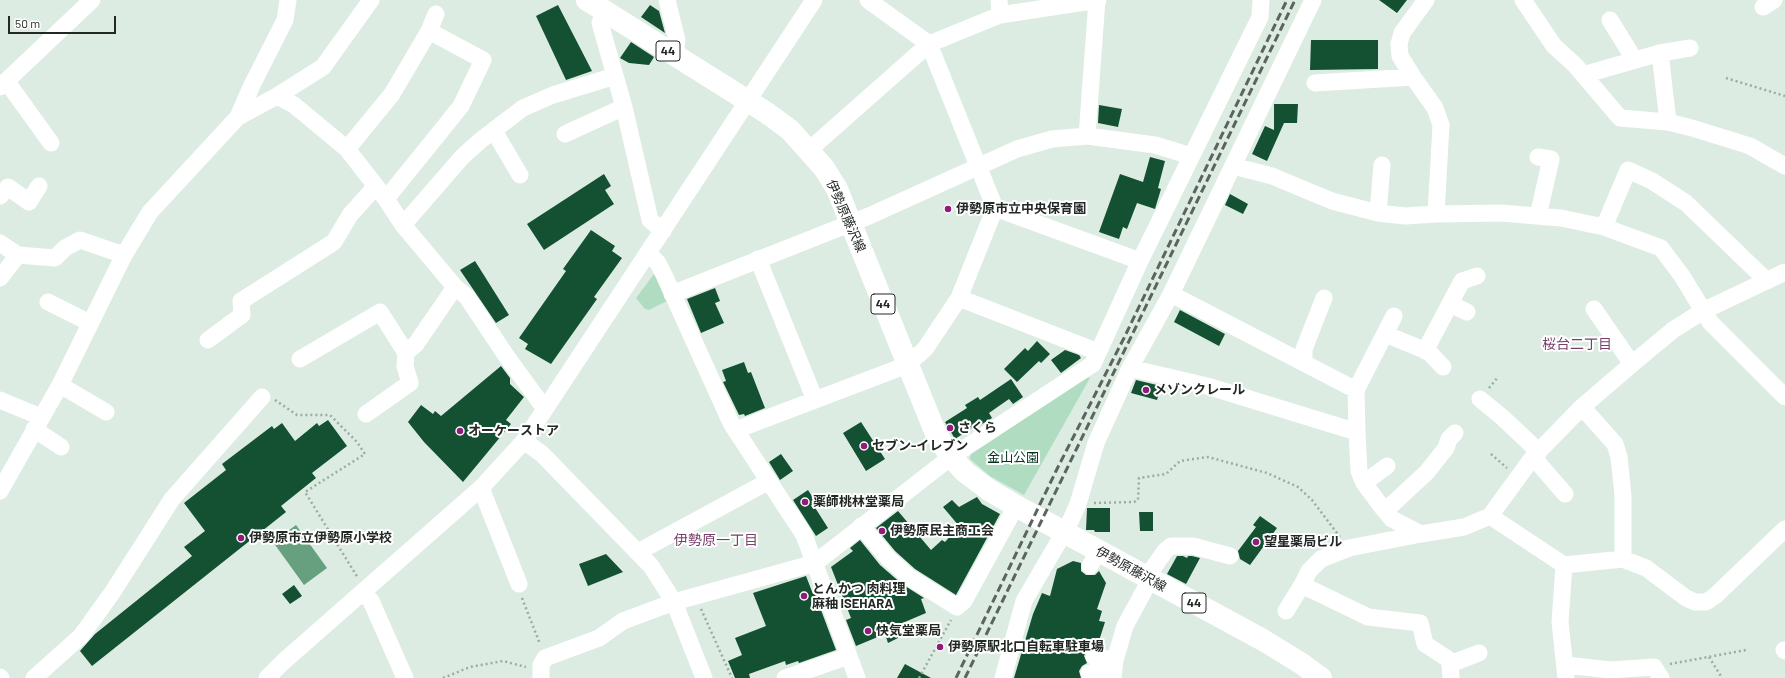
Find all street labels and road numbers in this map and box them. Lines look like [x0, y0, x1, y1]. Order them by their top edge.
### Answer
road number: 44 [656, 41, 680, 61]
street label: 伊勢原藤沢線 [823, 177, 869, 255]
road number: 44 [871, 294, 895, 314]
street label: 伊勢原藤沢線 [1093, 543, 1169, 595]
road number: 44 [1182, 593, 1206, 613]

